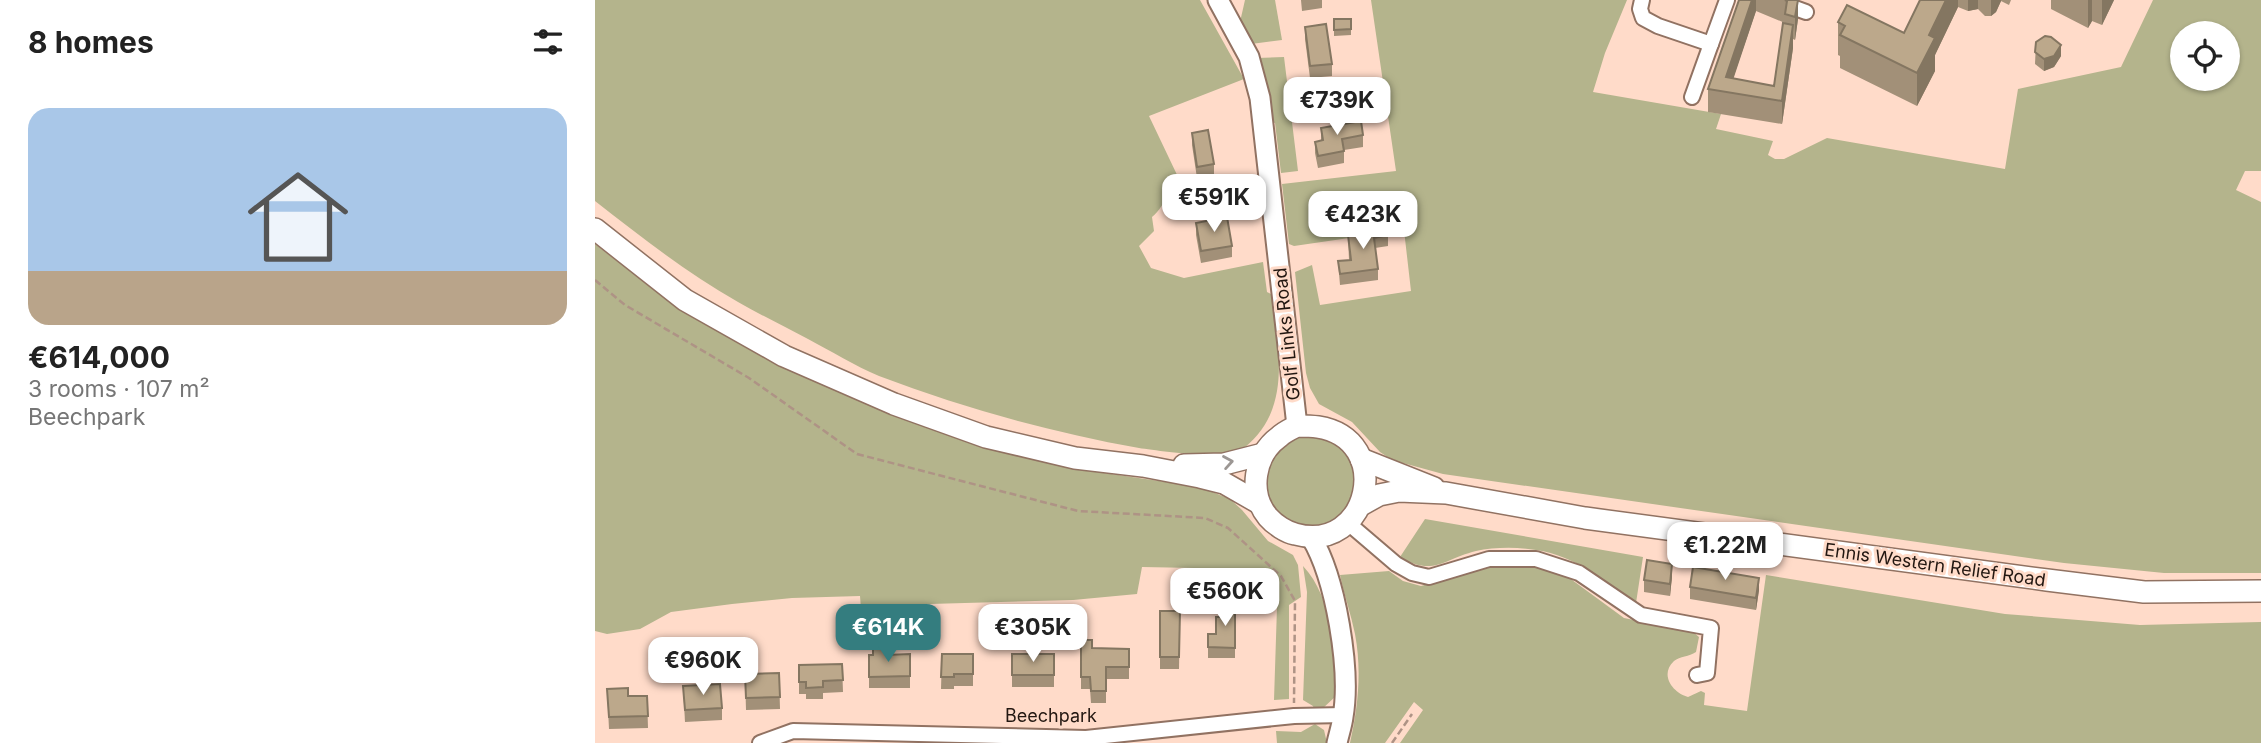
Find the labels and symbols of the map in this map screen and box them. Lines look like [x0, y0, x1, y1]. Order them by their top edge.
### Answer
pin: €739K [1288, 78, 1386, 137]
pin: €591K [1165, 174, 1263, 234]
pin: €423K [1314, 191, 1412, 251]
street label: Golf Links Road [1269, 267, 1304, 401]
one-way arrow [1222, 455, 1234, 470]
pin: €1.22M [1668, 522, 1782, 582]
street label: Ennis Western Relief Road [1823, 539, 2047, 590]
pin: €560K [1176, 568, 1274, 628]
pin: €614K [839, 604, 937, 664]
pin: €305K [984, 604, 1082, 664]
pin: €960K [654, 638, 752, 697]
street label: Beechpark [1005, 705, 1097, 726]

